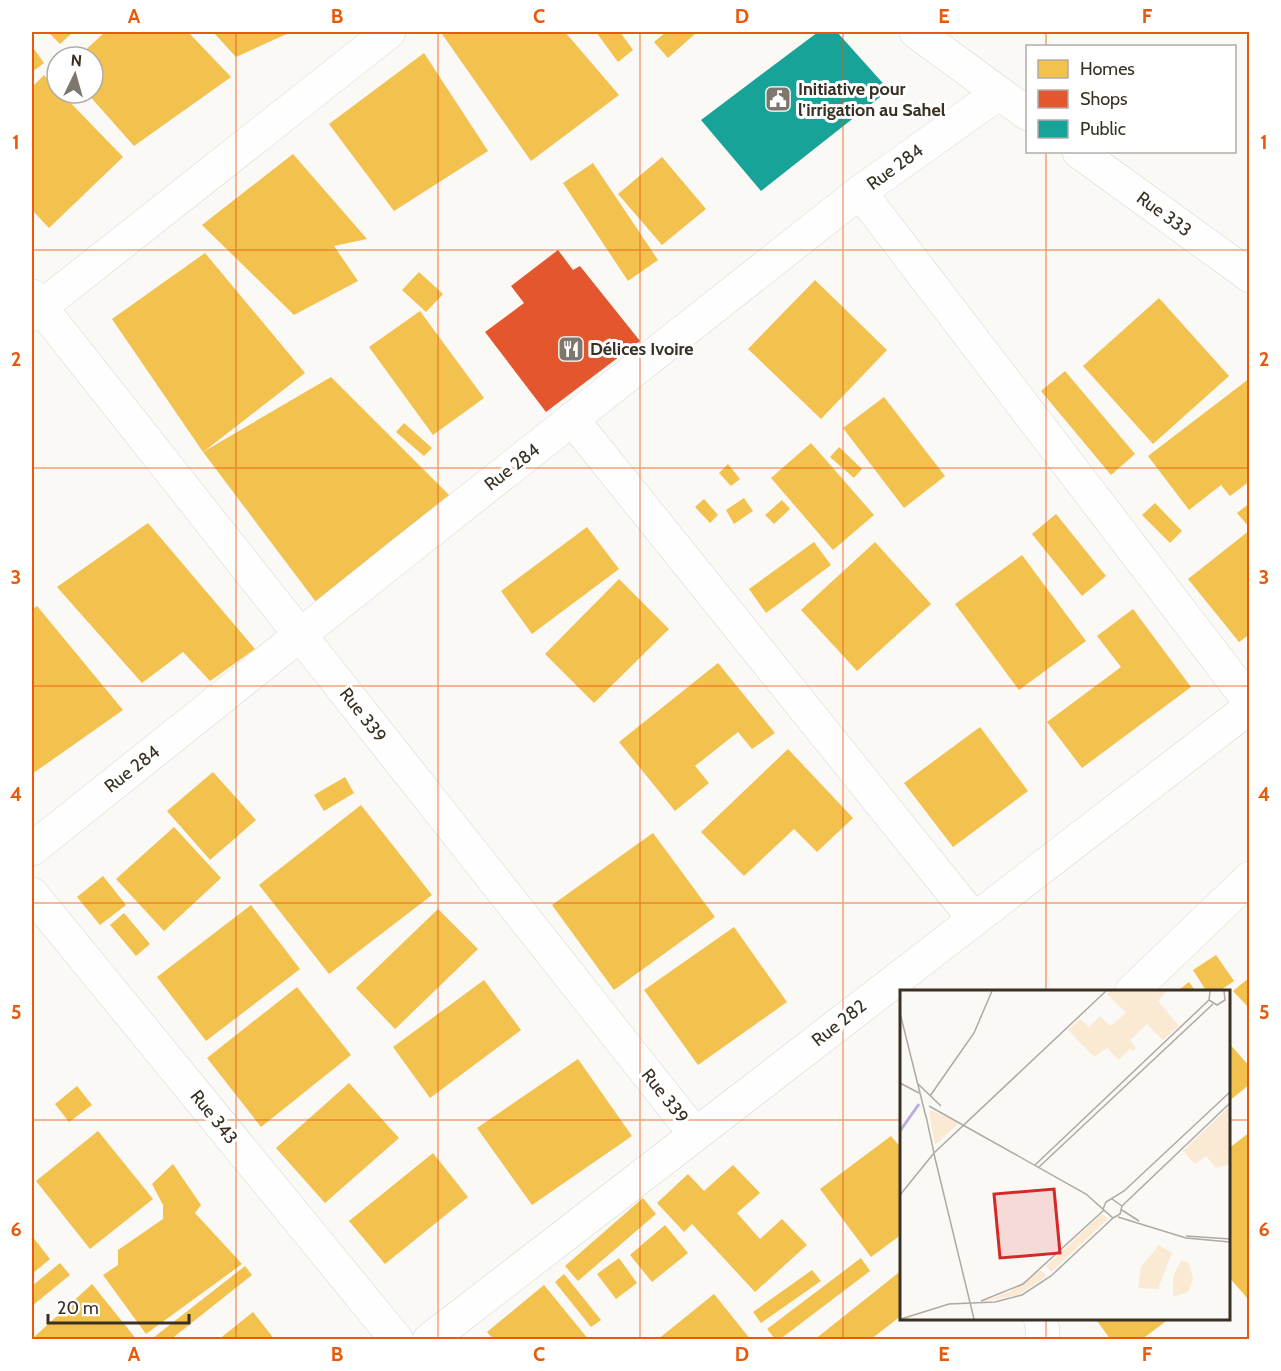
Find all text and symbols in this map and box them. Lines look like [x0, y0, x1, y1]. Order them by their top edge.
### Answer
text: A [128, 4, 141, 28]
text: B [331, 4, 343, 28]
text: C [533, 4, 545, 28]
text: D [735, 4, 749, 28]
text: E [938, 4, 950, 28]
text: F [1142, 4, 1153, 28]
north arrow [45, 45, 105, 105]
legend [1026, 45, 1236, 153]
text: N [70, 51, 83, 71]
text: Homes [1080, 58, 1135, 80]
place label: Initiative pour l'irrigation au Sahel [798, 78, 946, 121]
public building icon: Initiative pour l'irrigation au Sahel [763, 84, 793, 114]
text: Shops [1080, 88, 1128, 110]
text: Public [1080, 118, 1126, 140]
text: 1 [12, 130, 20, 154]
text: 1 [1260, 130, 1268, 154]
street label: Rue 284 [863, 139, 927, 195]
street label: Rue 333 [1132, 187, 1196, 241]
restaurant icon: Délices Ivoire [556, 334, 586, 364]
place label: Délices Ivoire [590, 338, 694, 360]
text: 2 [11, 347, 21, 371]
text: 2 [1259, 347, 1269, 371]
street label: Rue 284 [480, 439, 544, 495]
text: 3 [11, 565, 21, 589]
text: 3 [1259, 565, 1269, 589]
street label: Rue 339 [335, 683, 391, 747]
street label: Rue 284 [100, 741, 164, 797]
text: 4 [10, 782, 22, 806]
text: 4 [1258, 782, 1270, 806]
inset map [900, 990, 1230, 1320]
street label: Rue 282 [807, 995, 871, 1051]
text: 5 [11, 1000, 21, 1024]
text: 5 [1259, 1000, 1269, 1024]
street label: Rue 339 [637, 1064, 693, 1128]
street label: Rue 343 [186, 1086, 242, 1148]
text: 6 [10, 1217, 22, 1241]
text: 6 [1258, 1217, 1270, 1241]
scale bar [48, 1287, 189, 1325]
text: 20 m [57, 1297, 99, 1319]
text: A [128, 1342, 141, 1366]
text: B [331, 1342, 343, 1366]
text: C [533, 1342, 545, 1366]
text: D [735, 1342, 749, 1366]
text: E [938, 1342, 950, 1366]
text: F [1142, 1342, 1153, 1366]

